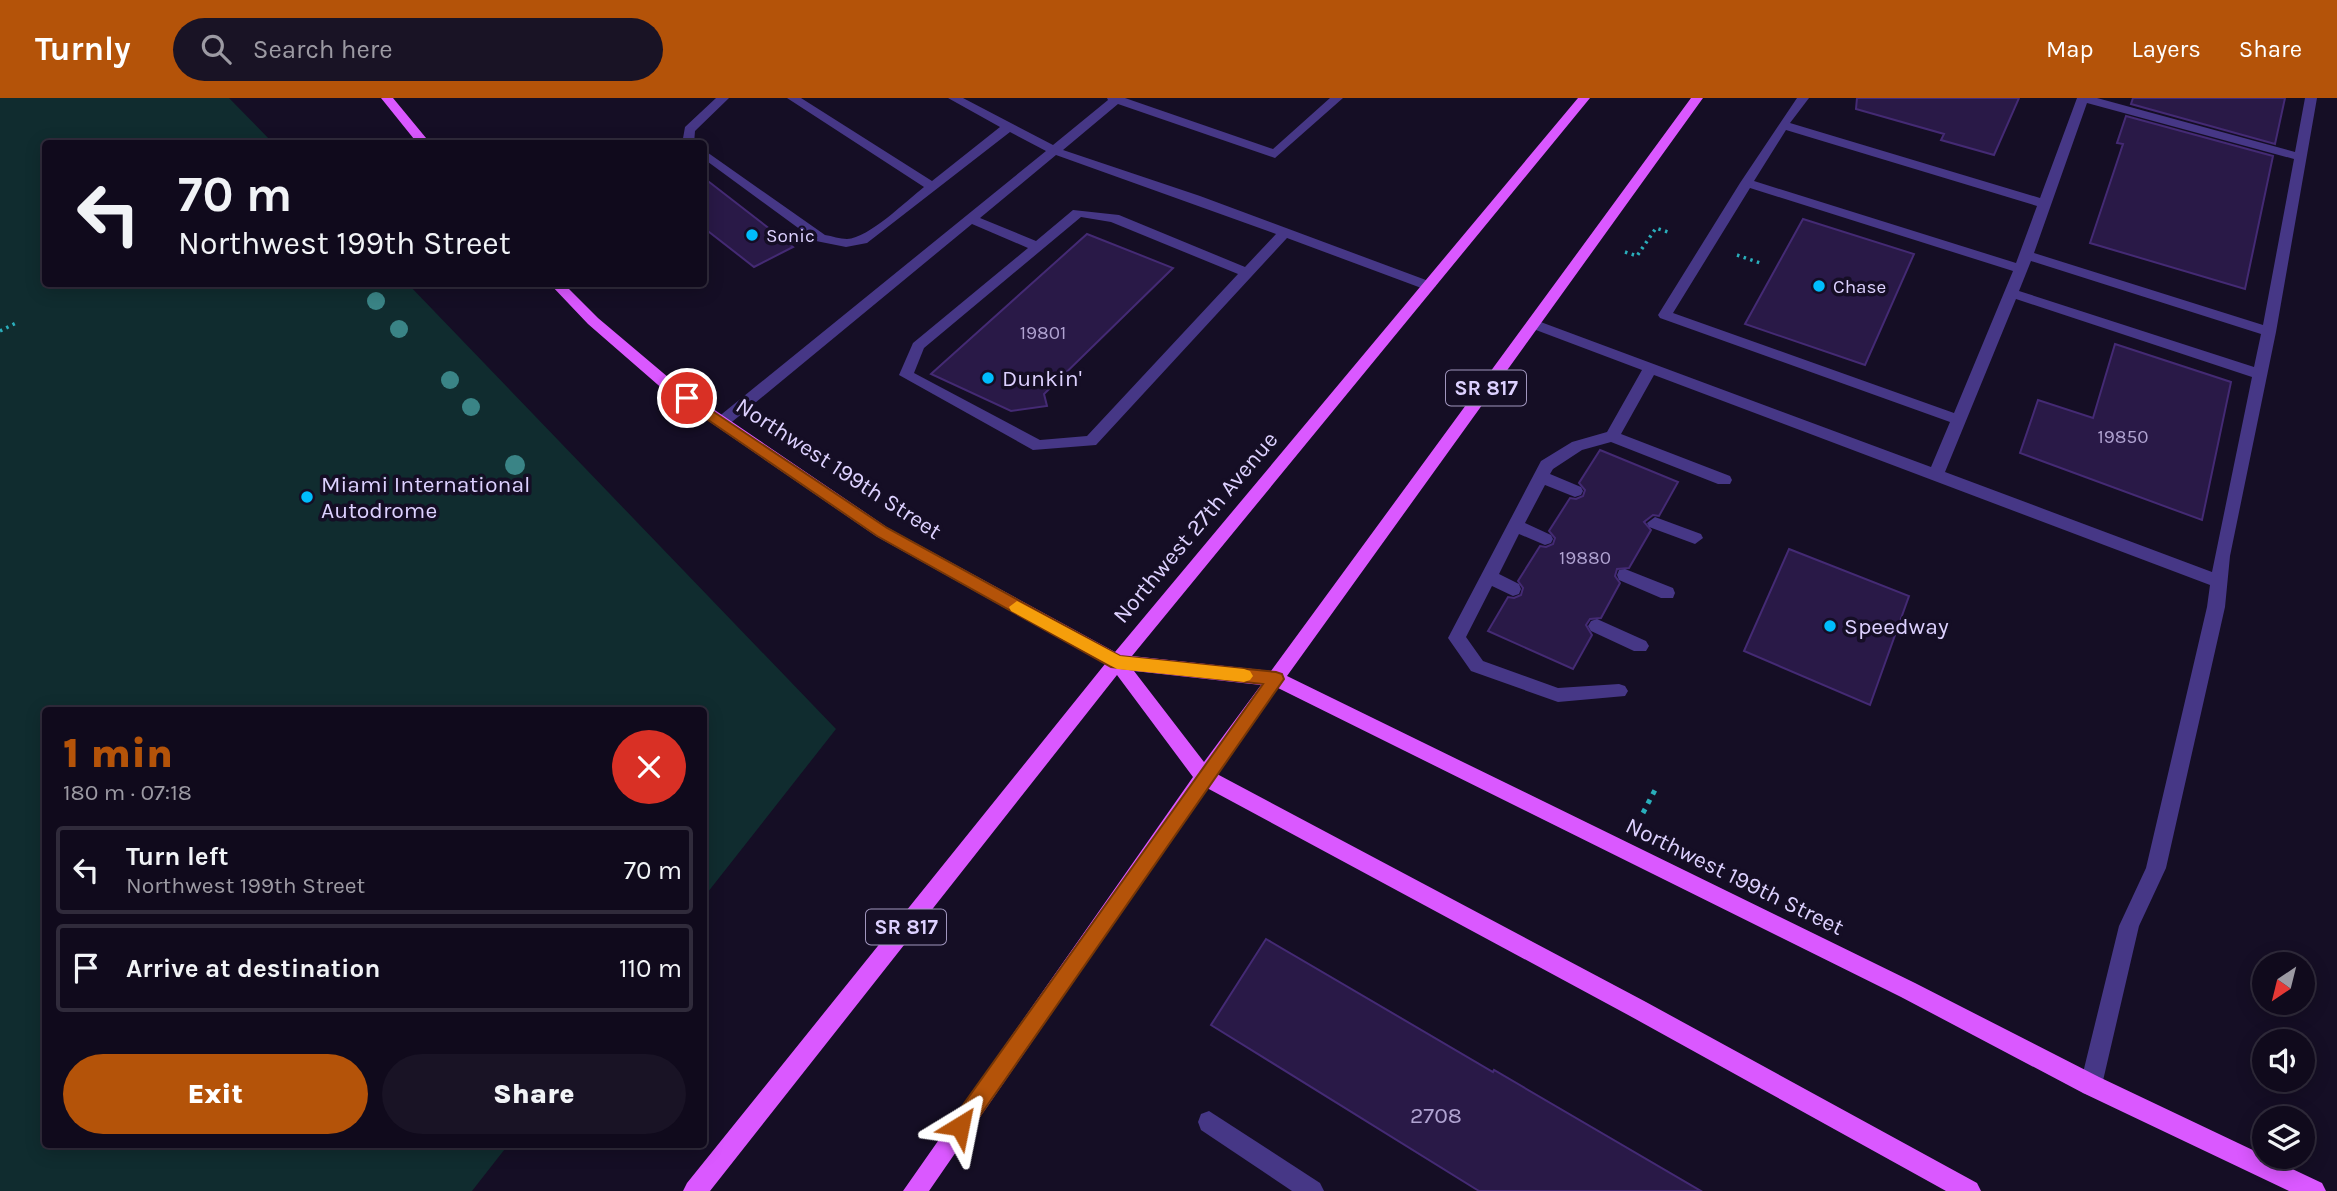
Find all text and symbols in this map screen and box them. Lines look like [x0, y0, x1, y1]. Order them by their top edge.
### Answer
search box [173, 18, 663, 81]
text: Turnly [35, 30, 131, 68]
icon: search [197, 30, 235, 68]
text: Search here [253, 34, 393, 65]
text: Map [2046, 35, 2094, 63]
text: Layers [2132, 35, 2201, 63]
text: Share [2239, 35, 2302, 63]
text: 70 m [178, 166, 292, 223]
icon: left [63, 168, 154, 259]
text: Northwest 199th Street [178, 225, 511, 262]
place label: Sonic [766, 225, 815, 247]
marker: Sonic [744, 227, 760, 243]
place label: Chase [1833, 276, 1886, 298]
marker: Chase [1811, 278, 1827, 294]
house number: 19801 [1020, 322, 1066, 344]
place label: Dunkin' [1002, 365, 1082, 392]
pin [657, 368, 717, 428]
marker: Dunkin' [980, 370, 996, 386]
road number: SR 817 [1446, 370, 1526, 406]
icon: arrive [668, 379, 706, 417]
street label: Northwest 199th Street [731, 392, 947, 545]
street label: Northwest 27th Avenue [1107, 426, 1283, 629]
house number: 19850 [2098, 426, 2148, 448]
place label: Miami International Autodrome [321, 471, 531, 524]
marker: Miami International Autodrome [299, 489, 315, 505]
house number: 19880 [1559, 547, 1611, 569]
place label: Speedway [1844, 613, 1949, 640]
marker: Speedway [1822, 618, 1838, 634]
text: 1 min [63, 728, 173, 778]
button: close [612, 730, 686, 804]
text: 180 m · 07:18 [63, 779, 192, 806]
street label: Northwest 199th Street [1621, 812, 1849, 941]
text: Turn left [126, 841, 228, 872]
icon: left [67, 851, 105, 889]
text: 70 m [624, 855, 682, 886]
text: Northwest 199th Street [126, 872, 365, 899]
road number: SR 817 [866, 910, 946, 944]
icon: arrive [67, 949, 105, 987]
north arrow [2252, 952, 2315, 1015]
map controls [2252, 952, 2315, 1169]
text: Arrive at destination [126, 953, 380, 984]
text: 110 m [619, 953, 682, 984]
button: sound [2252, 1029, 2315, 1092]
button: Exit [63, 1054, 368, 1134]
button: Share [382, 1054, 686, 1134]
position arrow [923, 1089, 997, 1163]
house number: 2708 [1410, 1102, 1462, 1129]
button: layers [2252, 1106, 2315, 1169]

